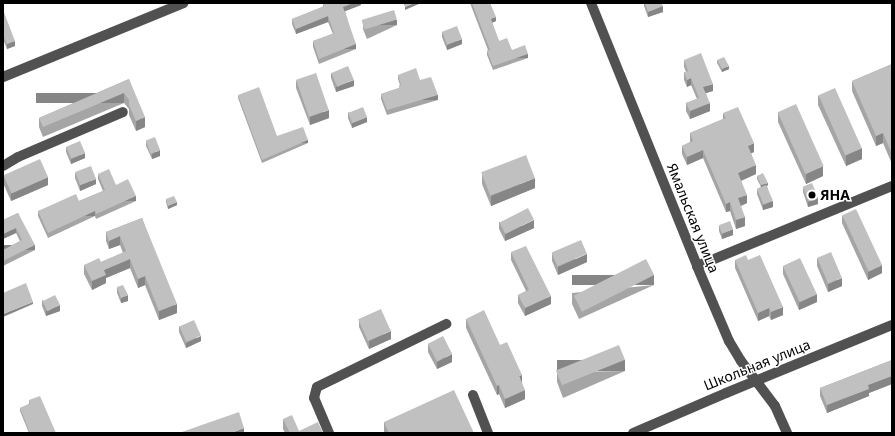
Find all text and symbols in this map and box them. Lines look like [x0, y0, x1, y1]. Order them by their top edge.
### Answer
street label: Ямальская улица [663, 161, 723, 275]
place label: ЯНА [820, 187, 850, 203]
marker: ЯНА [807, 190, 817, 200]
street label: Школьная улица [701, 336, 813, 394]

